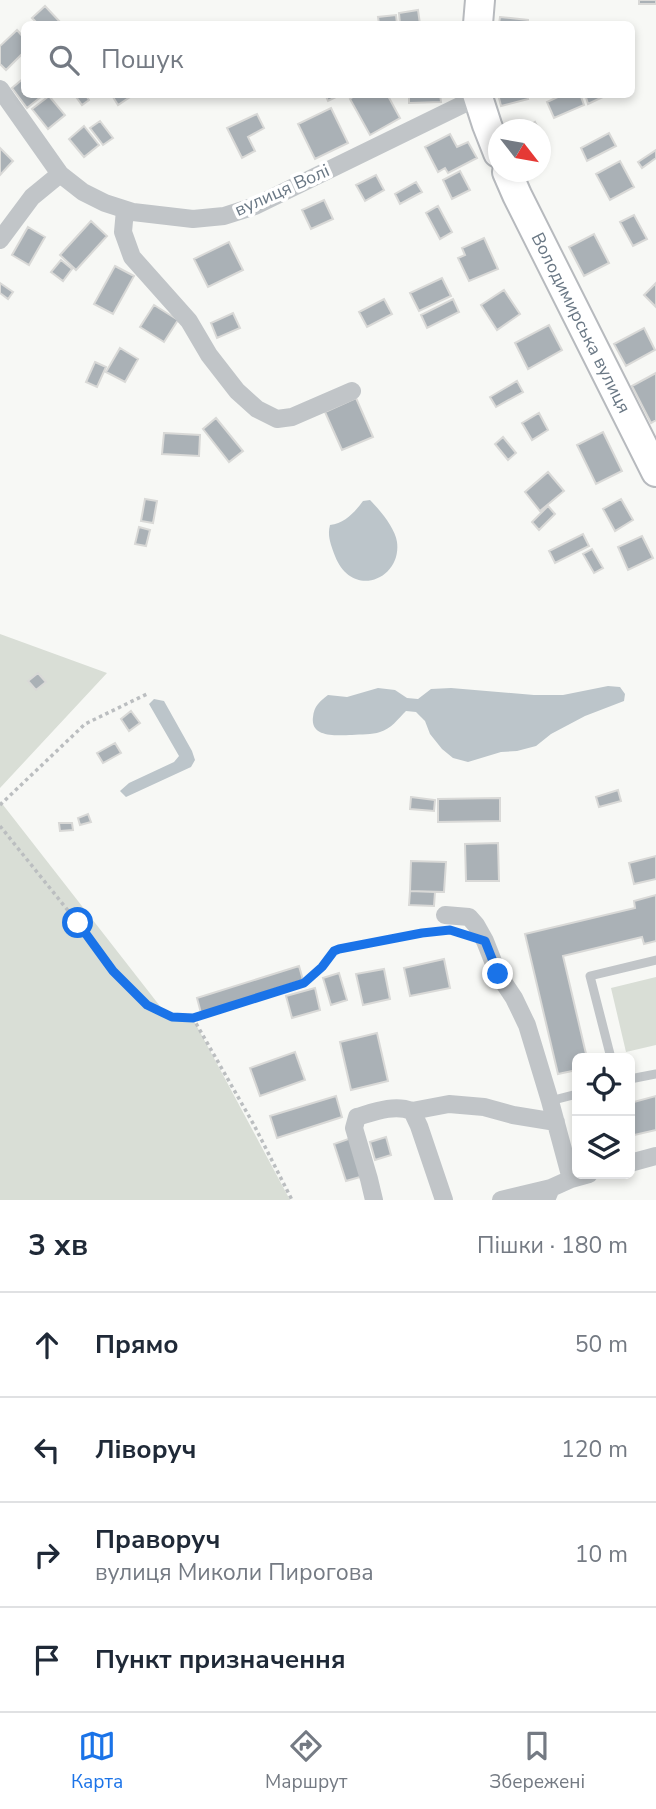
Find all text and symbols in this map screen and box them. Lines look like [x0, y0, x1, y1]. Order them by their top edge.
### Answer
search box [21, 21, 635, 98]
icon: search [45, 41, 83, 79]
text: Пошук [101, 42, 183, 77]
north arrow [488, 119, 551, 182]
street label: вулиця Волі [231, 158, 333, 222]
street label: Володимирська вулиця [526, 228, 636, 417]
route start [62, 907, 93, 938]
route end [482, 958, 513, 989]
map controls [572, 1053, 635, 1179]
button: locate [572, 1053, 635, 1116]
button: layers [572, 1116, 635, 1179]
text: 3 хв [28, 1225, 88, 1266]
text: Пішки · 180 m [477, 1230, 628, 1261]
icon: ahead [28, 1326, 66, 1364]
text: Прямо [95, 1327, 179, 1362]
text: 50 m [575, 1329, 628, 1360]
icon: left [28, 1431, 66, 1469]
text: Ліворуч [95, 1432, 196, 1467]
text: 120 m [561, 1434, 628, 1465]
text: Праворуч [95, 1522, 220, 1557]
icon: right [28, 1536, 66, 1574]
text: 10 m [575, 1539, 628, 1570]
text: вулиця Миколи Пирогова [95, 1557, 374, 1588]
icon: arrive [28, 1641, 66, 1679]
text: Пункт призначення [95, 1642, 346, 1677]
tab: Карта [71, 1727, 123, 1795]
tab: Маршрут [265, 1727, 348, 1795]
tab: Збережені [489, 1727, 585, 1795]

